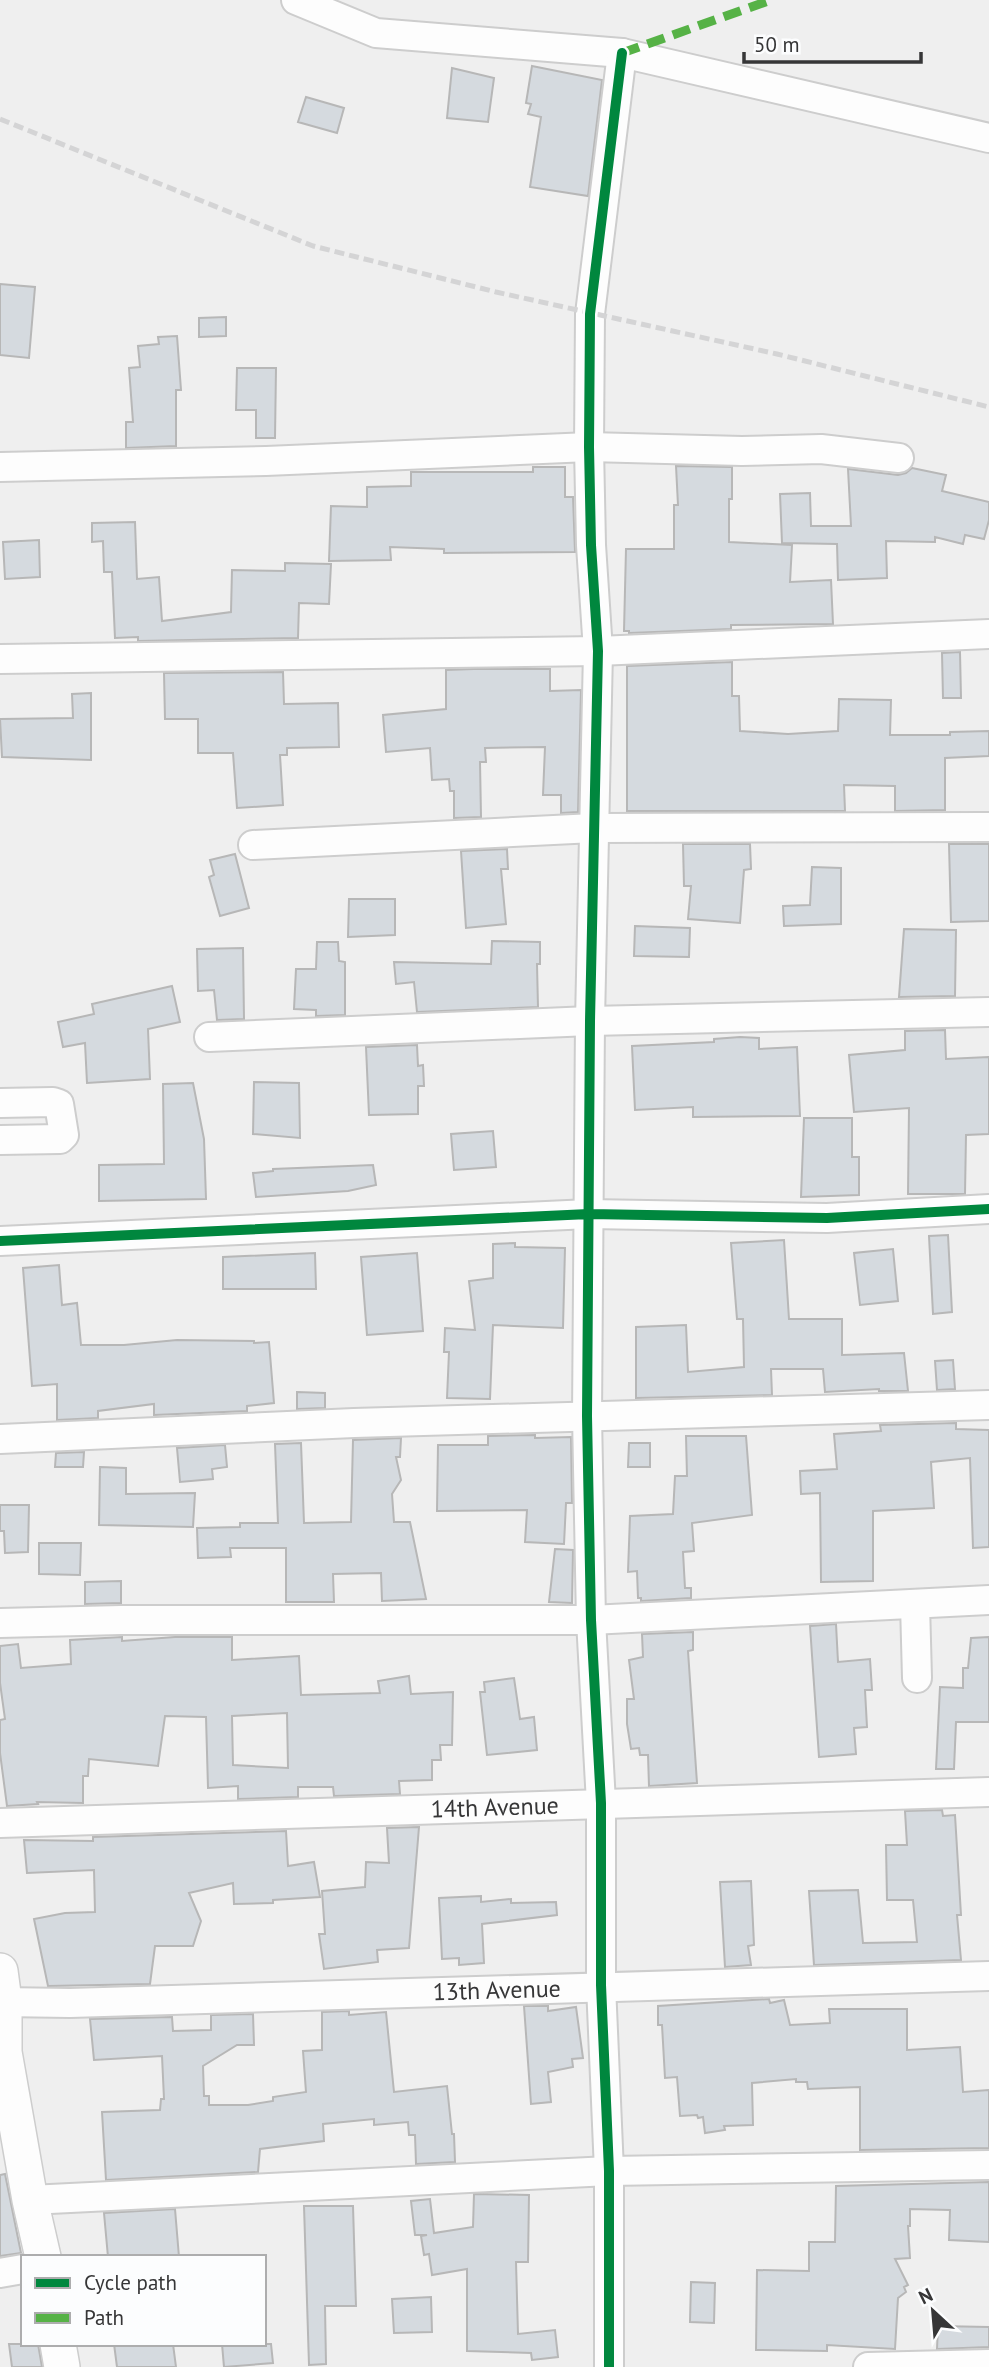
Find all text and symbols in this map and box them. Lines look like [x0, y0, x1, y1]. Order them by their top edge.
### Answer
scale bar [744, 21, 921, 65]
text: 50 m [754, 31, 800, 58]
street label: 14th Avenue [430, 1789, 559, 1824]
street label: 13th Avenue [432, 1973, 561, 2007]
legend [21, 2255, 266, 2346]
text: Cycle path [84, 2269, 177, 2296]
north arrow [898, 2276, 968, 2346]
text: N [915, 2282, 936, 2309]
text: Path [84, 2304, 124, 2331]

